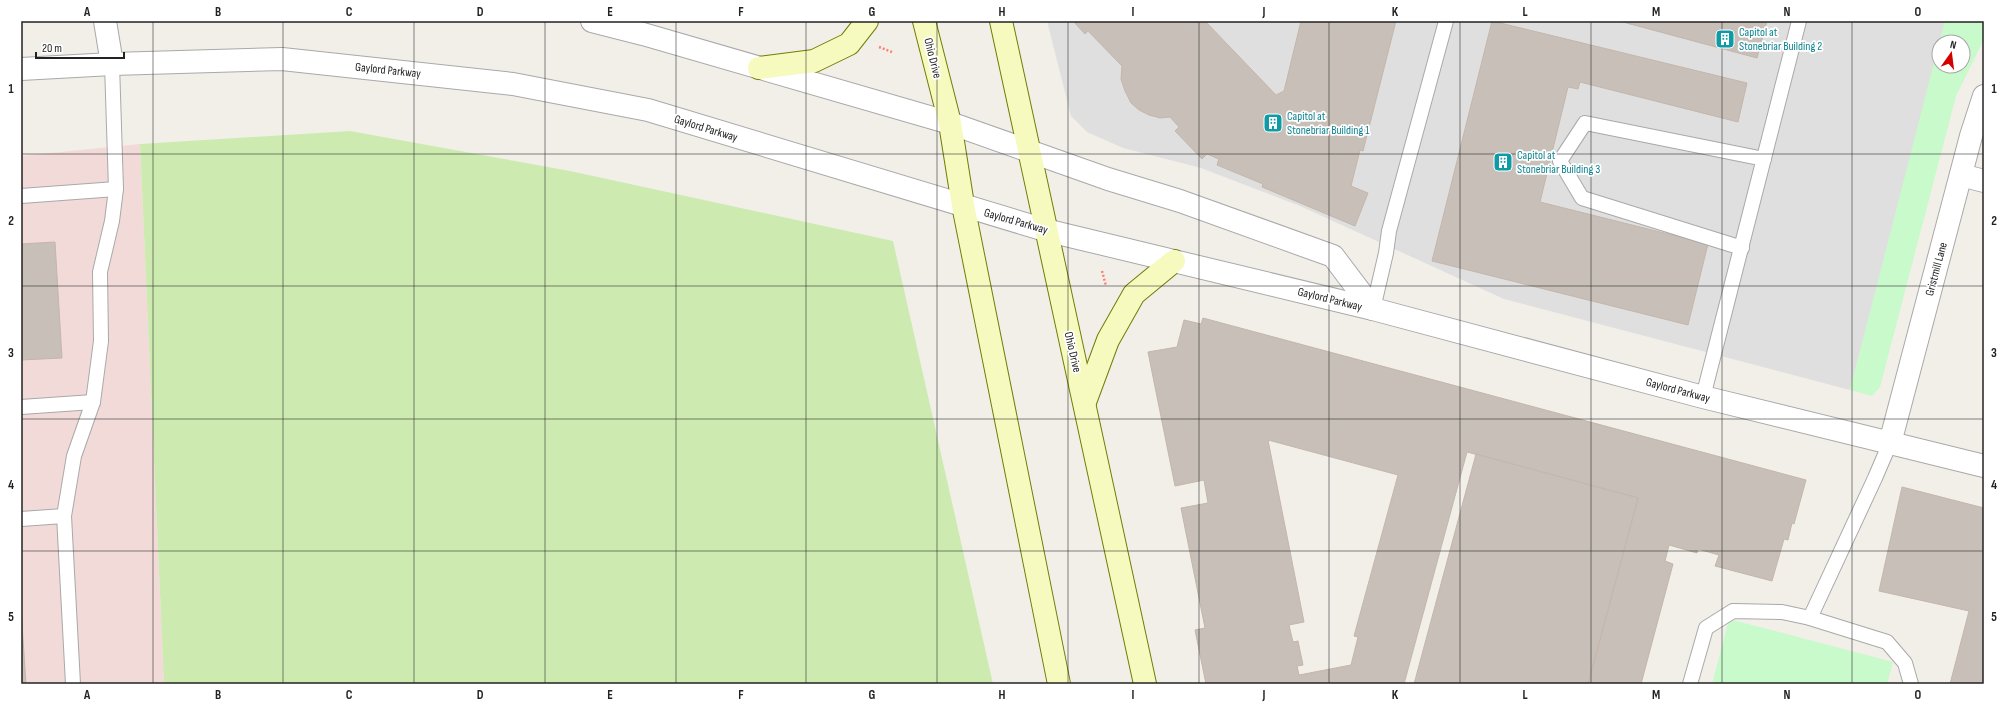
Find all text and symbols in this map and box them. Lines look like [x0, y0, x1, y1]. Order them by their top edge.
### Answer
text: A [83, 4, 91, 20]
text: B [215, 4, 221, 20]
text: C [346, 4, 353, 20]
text: D [477, 4, 484, 20]
text: E [607, 4, 613, 20]
text: F [738, 4, 744, 20]
text: G [869, 4, 876, 20]
text: H [999, 4, 1006, 20]
text: I [1132, 4, 1135, 20]
text: J [1262, 4, 1266, 20]
text: K [1392, 4, 1399, 20]
text: L [1522, 4, 1528, 20]
text: M [1652, 4, 1660, 20]
text: N [1784, 4, 1791, 20]
text: O [1915, 4, 1922, 20]
place label: Capitol at Stonebriar Building 2 [1739, 25, 1822, 54]
building icon: Capitol at Stonebriar Building 2 [1714, 28, 1736, 50]
scale bar [36, 34, 124, 60]
north arrow [1931, 34, 1971, 74]
street label: Ohio Drive [920, 36, 945, 80]
text: N [1949, 38, 1958, 52]
text: 20 m [42, 41, 62, 56]
street label: Gaylord Parkway [354, 60, 422, 81]
text: 1 [8, 81, 14, 97]
text: 1 [1991, 81, 1997, 97]
place label: Capitol at Stonebriar Building 1 [1287, 109, 1370, 138]
street label: Gaylord Parkway [672, 112, 740, 145]
building icon: Capitol at Stonebriar Building 1 [1262, 112, 1284, 134]
place label: Capitol at Stonebriar Building 3 [1517, 148, 1600, 177]
building icon: Capitol at Stonebriar Building 3 [1492, 151, 1514, 173]
street label: Gaylord Parkway [982, 205, 1050, 238]
text: 2 [8, 213, 14, 229]
text: 2 [1991, 213, 1997, 229]
street label: Gristmill Lane [1922, 240, 1951, 298]
street label: Gaylord Parkway [1296, 284, 1364, 315]
street label: Ohio Drive [1061, 330, 1084, 374]
text: 3 [8, 345, 14, 361]
text: 3 [1991, 345, 1997, 361]
street label: Gaylord Parkway [1644, 375, 1712, 406]
text: 4 [8, 477, 14, 493]
text: 4 [1991, 477, 1997, 493]
text: 5 [8, 609, 14, 625]
text: 5 [1991, 609, 1997, 625]
text: A [83, 687, 91, 703]
text: B [215, 687, 221, 703]
text: C [346, 687, 353, 703]
text: D [477, 687, 484, 703]
text: E [607, 687, 613, 703]
text: F [738, 687, 744, 703]
text: G [869, 687, 876, 703]
text: H [999, 687, 1006, 703]
text: I [1132, 687, 1135, 703]
text: J [1262, 687, 1266, 703]
text: K [1392, 687, 1399, 703]
text: L [1522, 687, 1528, 703]
text: M [1652, 687, 1660, 703]
text: N [1784, 687, 1791, 703]
text: O [1915, 687, 1922, 703]

